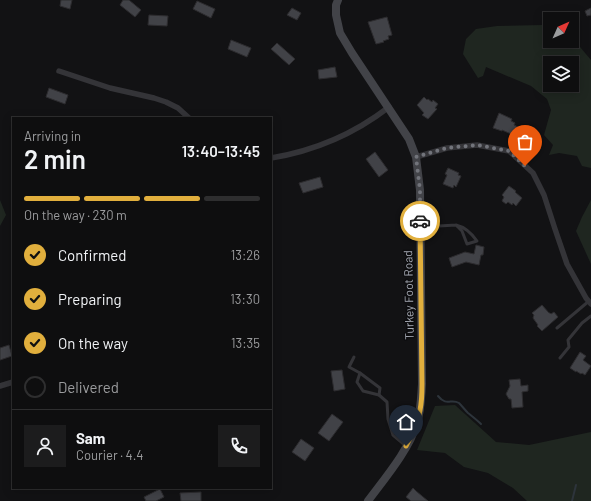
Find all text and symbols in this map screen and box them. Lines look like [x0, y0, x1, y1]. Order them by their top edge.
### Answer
north arrow [543, 12, 579, 48]
map controls [543, 12, 579, 92]
button: layers [543, 56, 579, 92]
pin [508, 125, 542, 166]
text: Arriving in [24, 128, 81, 144]
icon: bag [514, 131, 536, 153]
text: 13:40–13:45 [182, 142, 260, 160]
text: 2 min [24, 143, 86, 174]
courier [400, 201, 440, 241]
text: On the way · 230 m [24, 207, 127, 223]
icon: car [409, 210, 431, 232]
icon: check [24, 244, 46, 266]
text: Confirmed [58, 246, 126, 264]
text: 13:26 [231, 247, 260, 263]
street label: Turkey Foot Road [400, 250, 416, 340]
icon: check [24, 288, 46, 310]
text: Preparing [58, 290, 122, 308]
text: 13:30 [230, 291, 260, 307]
icon: check [24, 332, 46, 354]
text: On the way [58, 334, 128, 352]
text: 13:35 [231, 335, 260, 351]
text: Delivered [58, 378, 119, 396]
pin [389, 405, 423, 446]
icon: home [395, 411, 417, 433]
button: person [24, 425, 66, 467]
button: phone [218, 425, 260, 467]
text: Sam [76, 429, 105, 447]
text: Courier · 4.4 [76, 447, 144, 463]

